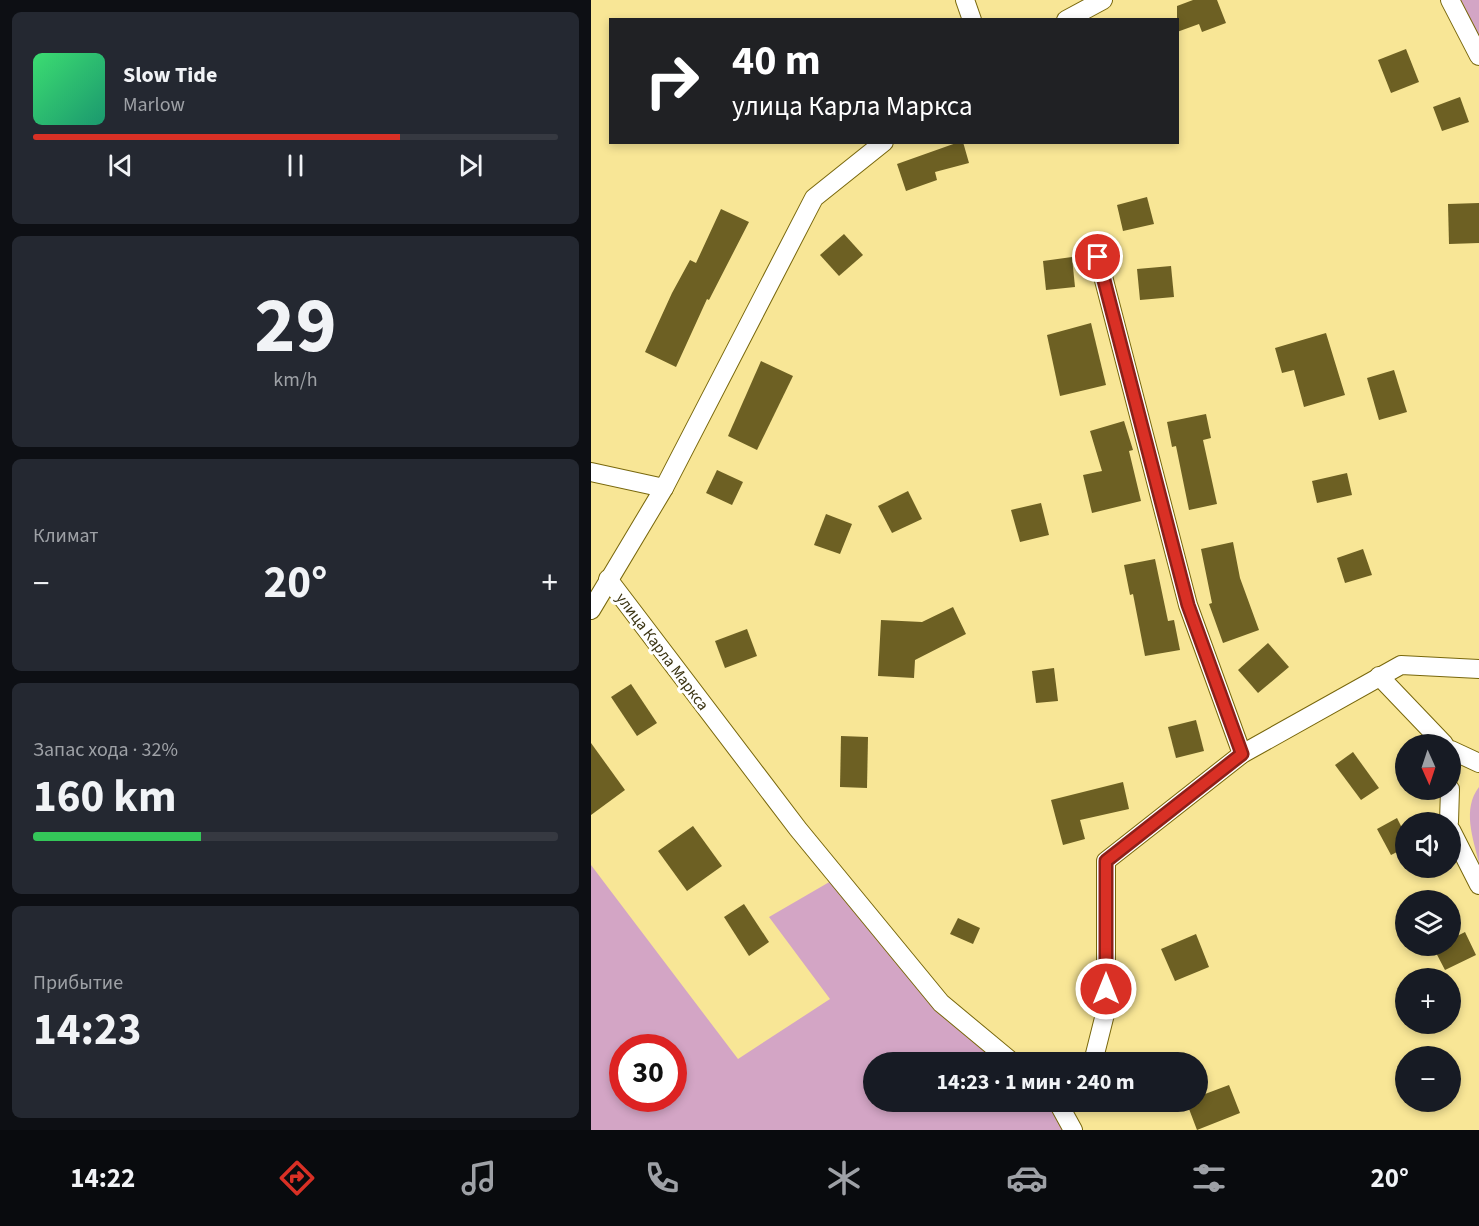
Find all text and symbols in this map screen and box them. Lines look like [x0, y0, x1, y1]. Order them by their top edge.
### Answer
text: 40 m [732, 31, 821, 91]
icon: right [633, 42, 711, 120]
text: Slow Tide [123, 59, 217, 91]
text: улица Карла Маркса [732, 87, 973, 126]
text: Marlow [123, 91, 185, 119]
icon: previous [104, 149, 137, 182]
icon: pause [279, 149, 312, 182]
icon: next [454, 149, 487, 182]
pin [1072, 231, 1123, 282]
icon: arrive [1081, 240, 1114, 273]
text: 29 [254, 271, 337, 382]
text: km/h [273, 366, 318, 394]
text: Климат [33, 522, 99, 550]
text: 20° [264, 551, 327, 615]
text: − [33, 560, 49, 607]
text: + [542, 560, 558, 607]
street label: улица Карла Маркса [611, 588, 714, 715]
north arrow [1395, 734, 1461, 800]
map controls [1395, 734, 1461, 1112]
text: Запас хода · 32% [33, 736, 178, 764]
text: 160 km [33, 765, 177, 829]
button: sound [1395, 812, 1461, 878]
button: layers [1395, 890, 1461, 956]
position arrow [1074, 957, 1138, 1021]
button: + [1395, 968, 1461, 1034]
text: Прибытие [33, 969, 123, 997]
text: 14:23 [33, 998, 142, 1062]
speed limit sign: 30 [609, 1034, 687, 1112]
button: − [1395, 1046, 1461, 1112]
text: 14:23 · 1 мин · 240 m [936, 1066, 1135, 1098]
icon: directions [276, 1157, 318, 1199]
icon: music [458, 1157, 500, 1199]
icon: phone [641, 1157, 683, 1199]
icon: climate [823, 1157, 865, 1199]
icon: car [1006, 1157, 1048, 1199]
icon: filters [1188, 1157, 1230, 1199]
text: 14:22 [70, 1159, 135, 1198]
text: 20° [1370, 1159, 1409, 1198]

